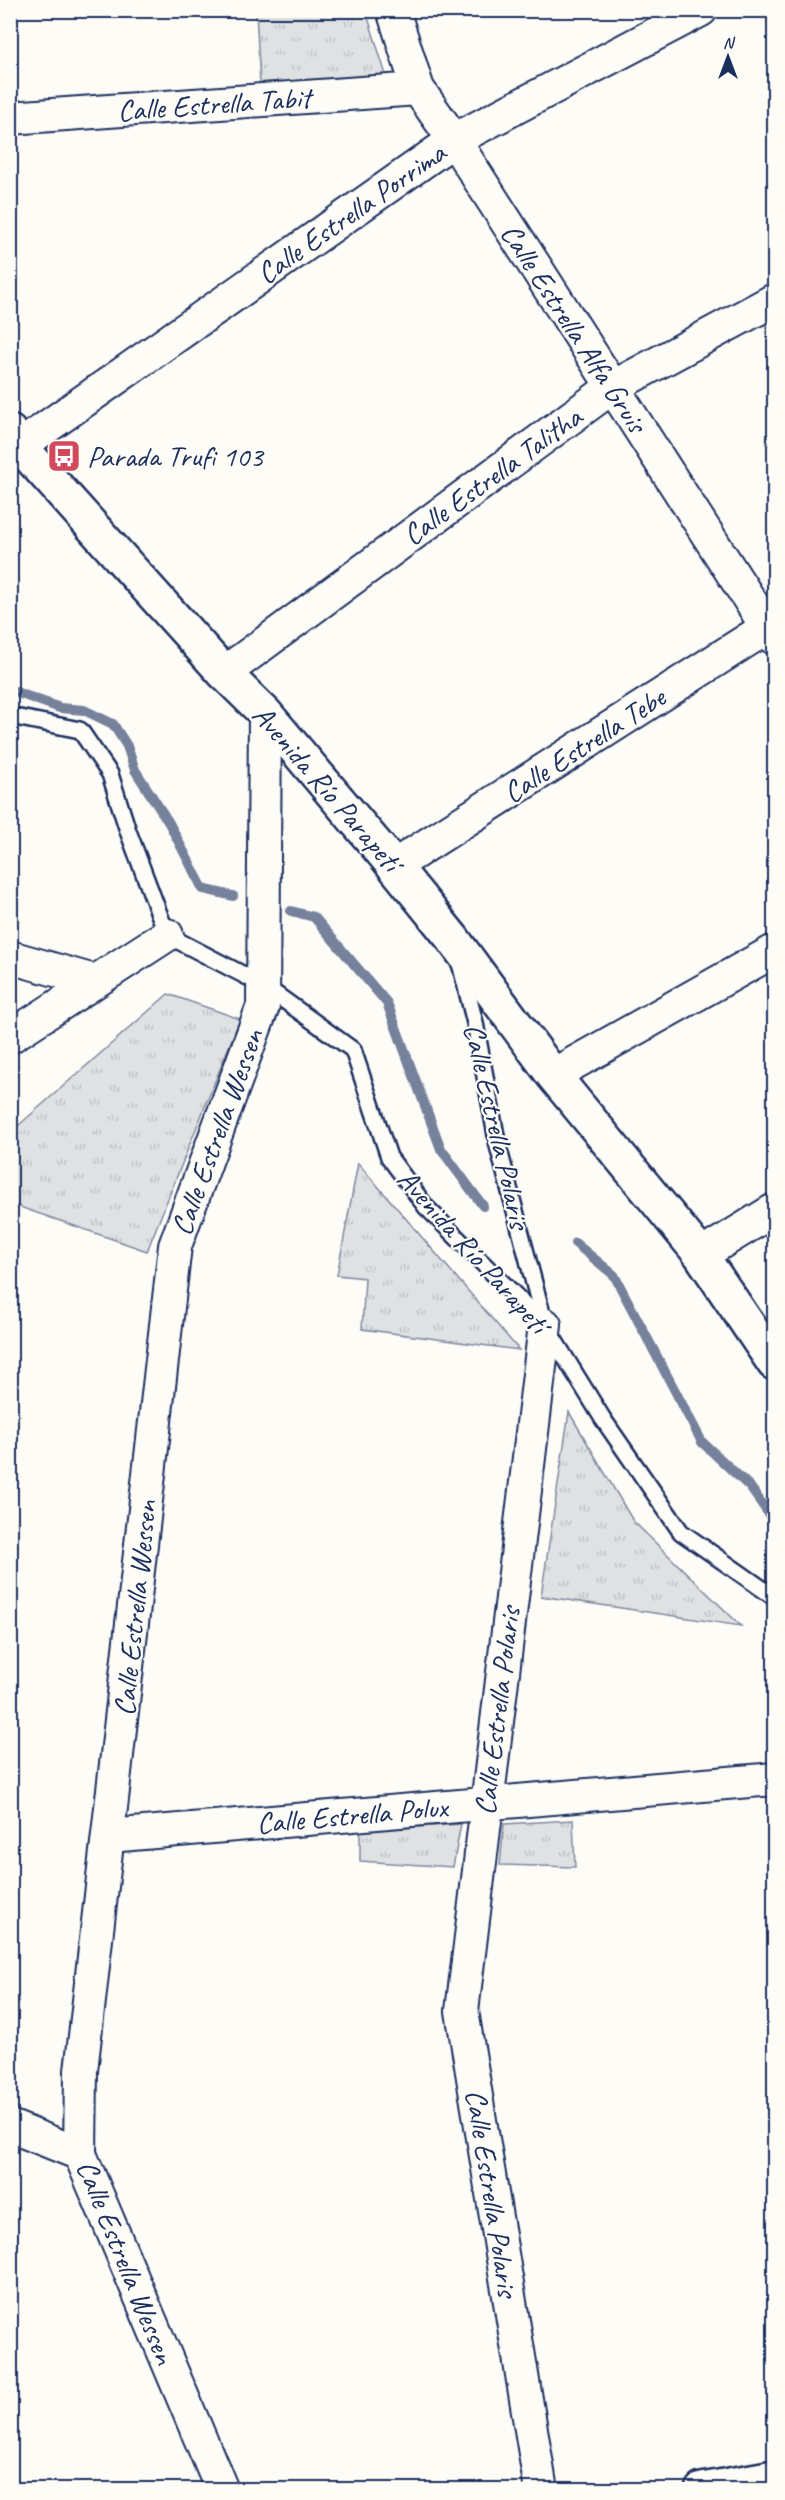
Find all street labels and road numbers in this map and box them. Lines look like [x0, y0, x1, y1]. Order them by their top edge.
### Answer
street label: Calle Estrella Tabit [116, 78, 316, 130]
street label: Calle Estrella Porrima [249, 133, 454, 292]
street label: Calle Estrella Alfa Gruis [492, 216, 657, 442]
street label: Calle Estrella Talitha [395, 397, 591, 554]
street label: Calle Estrella Tebe [496, 677, 674, 812]
street label: Avenida Río Parapetí [244, 697, 414, 884]
street label: Calle Estrella Polaris [455, 1020, 540, 1235]
street label: Calle Estrella Wessen [162, 1022, 272, 1240]
street label: Avenida Río Parapetí [389, 1161, 561, 1346]
street label: Calle Estrella Wessen [105, 1497, 165, 1718]
street label: Calle Estrella Polaris [465, 1602, 529, 1817]
street label: Calle Estrella Polux [255, 1787, 452, 1842]
street label: Calle Estrella Polaris [457, 2087, 528, 2302]
street label: Calle Estrella Wessen [68, 2154, 185, 2371]

